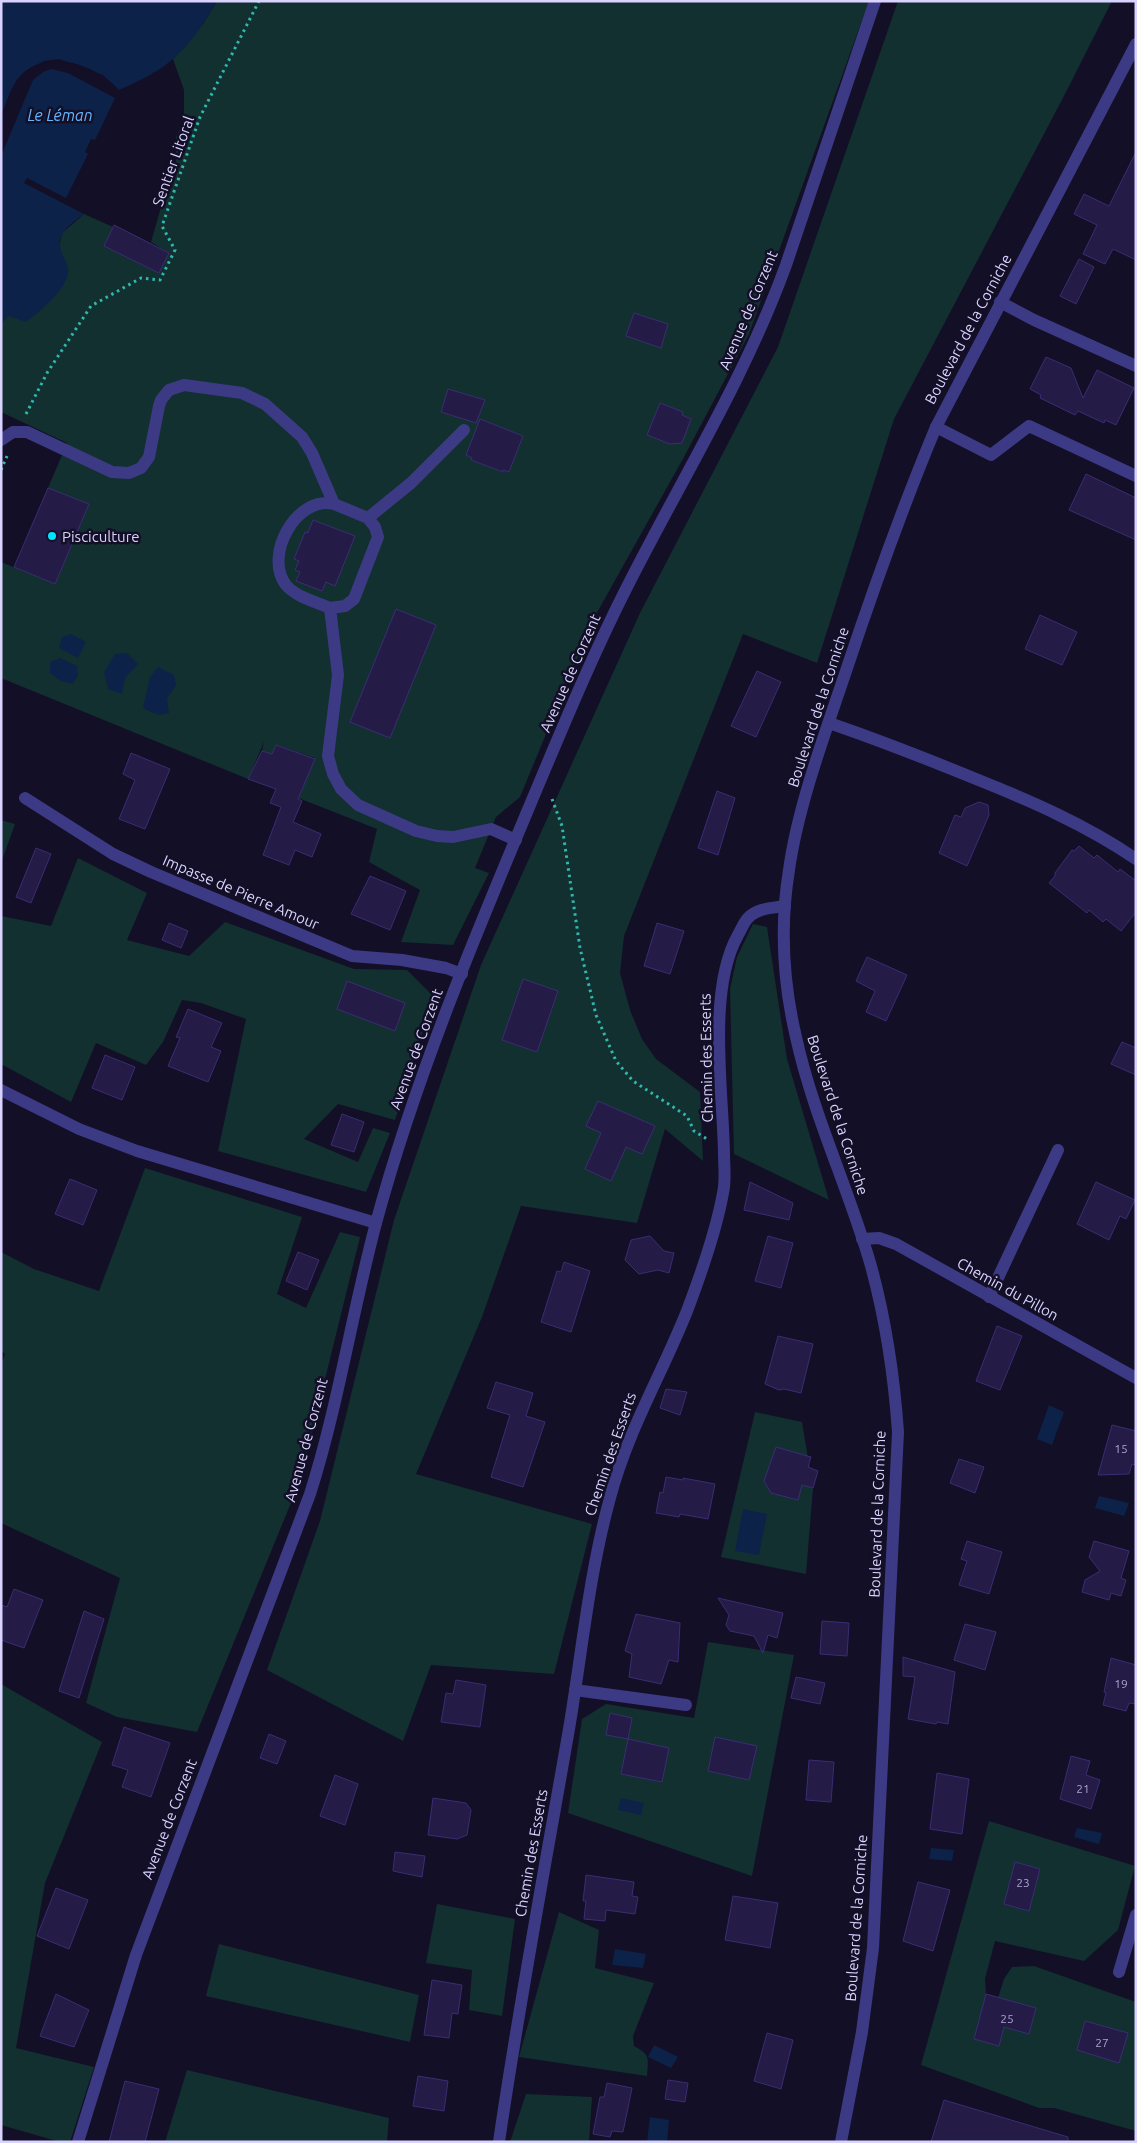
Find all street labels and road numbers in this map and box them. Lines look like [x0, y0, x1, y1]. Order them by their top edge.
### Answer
street label: Sentier Litoral [149, 113, 197, 208]
street label: Avenue de Corzent [715, 248, 781, 372]
street label: Boulevard de la Corniche [921, 251, 1015, 407]
street label: Avenue de Corzent [536, 611, 604, 735]
street label: Boulevard de la Corniche [784, 625, 852, 789]
street label: Impasse de Pierre Amour [160, 851, 322, 933]
street label: Avenue de Corzent [386, 986, 446, 1112]
street label: Chemin des Esserts [696, 993, 716, 1123]
street label: Boulevard de la Corniche [804, 1033, 872, 1197]
street label: Chemin du Pillon [954, 1254, 1062, 1324]
street label: Avenue de Corzent [281, 1376, 331, 1504]
street label: Chemin des Esserts [581, 1390, 639, 1518]
street label: Boulevard de la Corniche [866, 1430, 888, 1598]
street label: Avenue de Corzent [138, 1756, 200, 1882]
street label: Chemin des Esserts [511, 1788, 551, 1918]
street label: Boulevard de la Corniche [842, 1834, 870, 2002]

